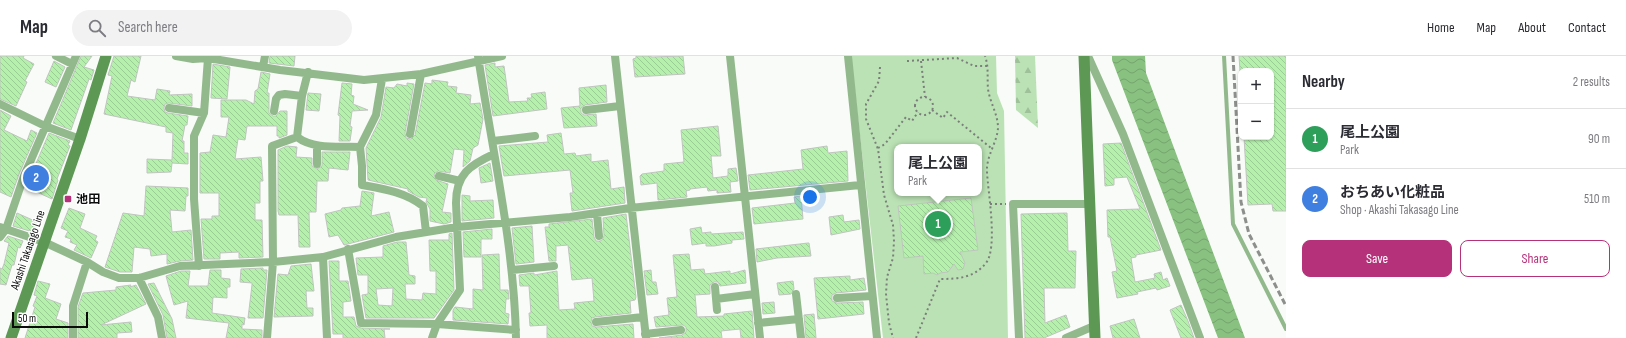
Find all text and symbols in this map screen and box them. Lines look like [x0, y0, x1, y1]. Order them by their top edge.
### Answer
search box [72, 10, 352, 46]
text: Map [20, 16, 48, 39]
icon: search [86, 17, 108, 39]
text: Search here [118, 18, 178, 37]
text: Home [1427, 19, 1455, 36]
text: Map [1477, 19, 1496, 36]
text: About [1518, 19, 1546, 36]
text: Contact [1568, 19, 1606, 36]
map controls [1238, 68, 1274, 140]
button: + [1238, 68, 1274, 104]
text: Nearby [1302, 72, 1345, 92]
text: 2 results [1573, 74, 1610, 90]
button: − [1238, 104, 1274, 140]
text: 尾上公園 [1340, 123, 1400, 142]
text: 1 [1312, 131, 1318, 147]
text: 90 m [1588, 131, 1610, 147]
text: Park [1340, 142, 1359, 158]
popup [894, 144, 982, 196]
text: 尾上公園 [908, 154, 968, 173]
pin: 2 [23, 163, 49, 193]
text: Park [908, 173, 927, 189]
text: おちあい化粧品 [1340, 183, 1445, 202]
your location [800, 187, 820, 207]
text: 2 [1312, 191, 1318, 207]
text: 510 m [1584, 191, 1610, 207]
place label: 池田 [76, 192, 100, 207]
marker: 池田 [63, 194, 73, 204]
text: Shop · Akashi Takasago Line [1340, 202, 1459, 218]
street label: Akashi Takasago Line [7, 208, 49, 293]
pin: 1 [925, 209, 951, 239]
button: Save [1302, 240, 1452, 277]
button: Share [1460, 240, 1610, 277]
scale bar [12, 310, 88, 329]
text: 50 m [18, 312, 36, 325]

